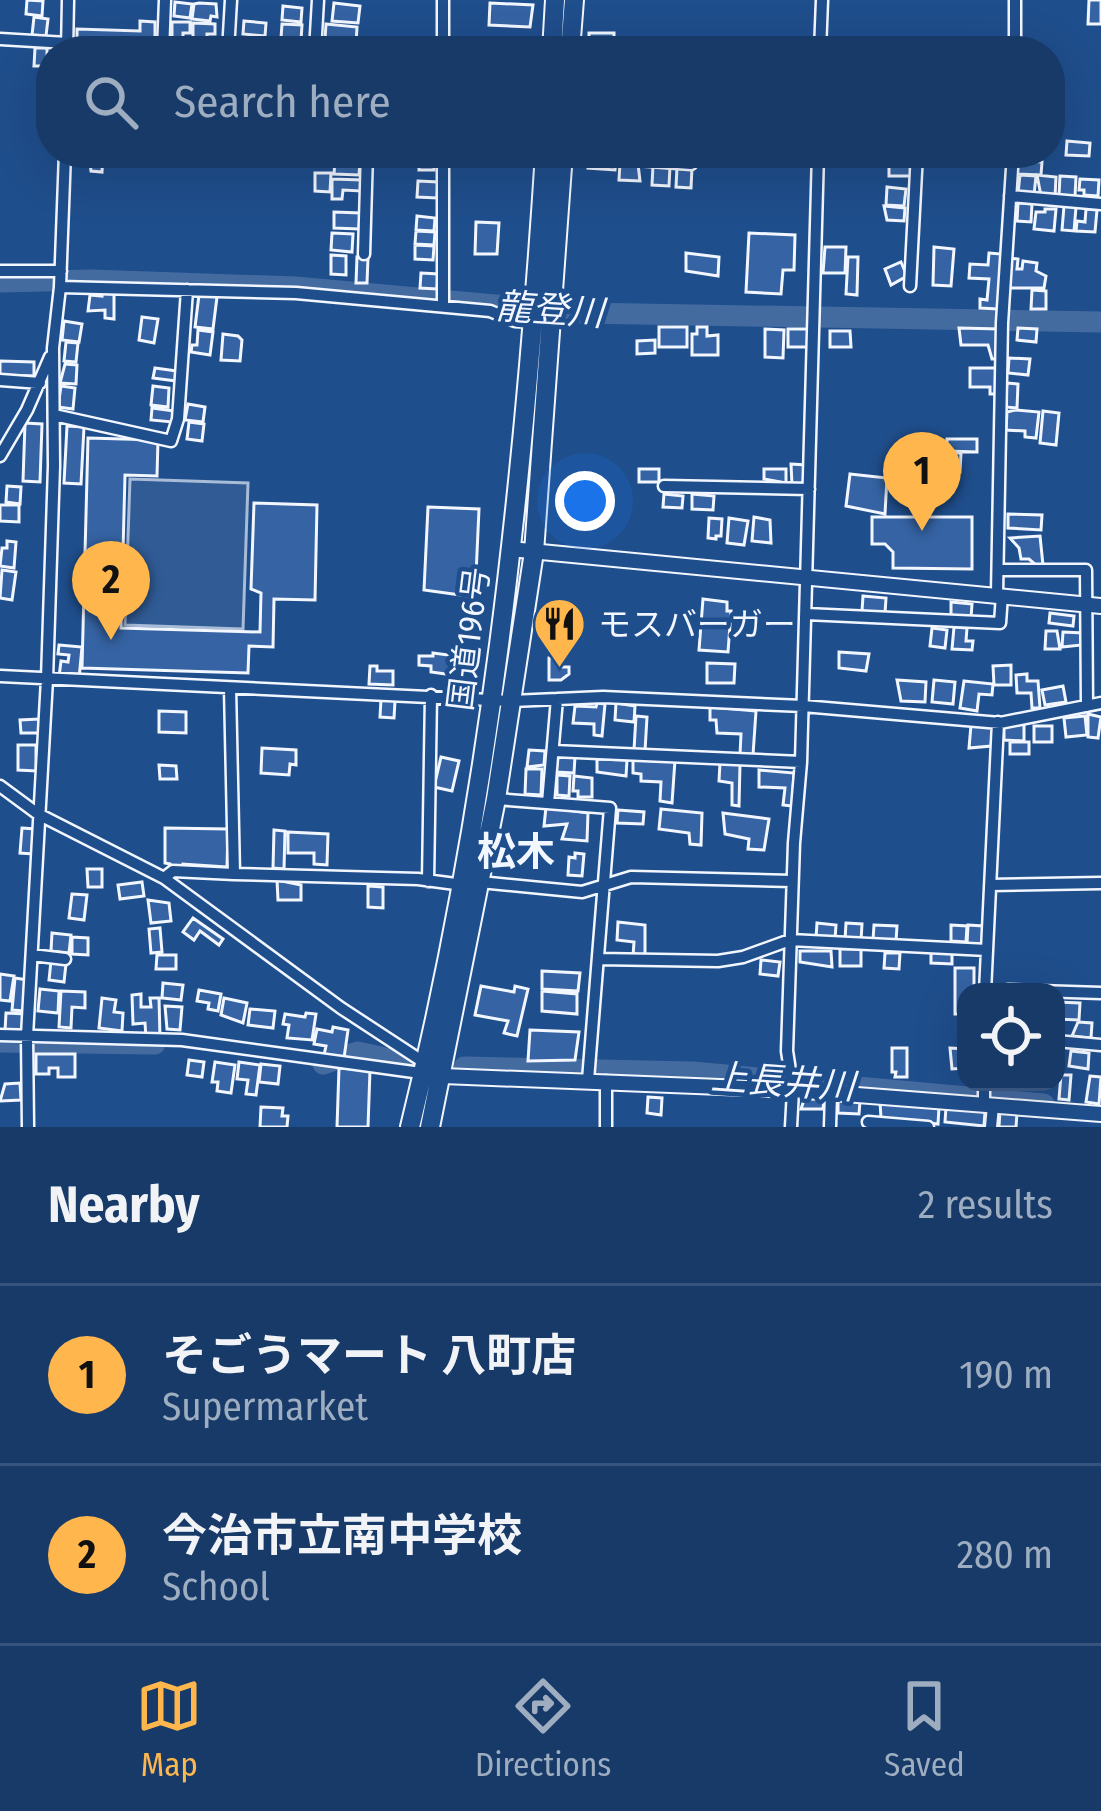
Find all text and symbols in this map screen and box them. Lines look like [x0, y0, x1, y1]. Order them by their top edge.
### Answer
search box [36, 36, 1065, 168]
icon: search [78, 69, 144, 135]
text: Search here [174, 75, 391, 129]
water label: 龍登川 [495, 284, 609, 336]
pin: 1 [883, 432, 961, 531]
your location [555, 471, 615, 531]
pin: 2 [72, 541, 150, 640]
street label: 国道196号 [440, 565, 498, 713]
restaurant icon: モスバーガー [531, 596, 587, 670]
place label: モスバーガー [598, 605, 796, 645]
district label: 松木 [477, 829, 555, 875]
map controls [957, 983, 1065, 1091]
button: locate [957, 983, 1065, 1091]
water label: 上長井川 [710, 1055, 860, 1109]
text: Nearby [48, 1174, 200, 1236]
text: 2 results [918, 1182, 1053, 1228]
text: そごうマート 八町店 [162, 1329, 576, 1383]
text: 1 [79, 1352, 95, 1398]
text: 190 m [959, 1352, 1053, 1398]
text: Supermarket [162, 1384, 368, 1430]
text: 今治市立南中学校 [162, 1509, 522, 1563]
text: 2 [78, 1532, 96, 1578]
text: 280 m [957, 1532, 1053, 1578]
text: School [162, 1564, 270, 1610]
tab: Map [136, 1673, 202, 1785]
tab: Directions [475, 1673, 611, 1785]
tab: Saved [884, 1673, 965, 1785]

